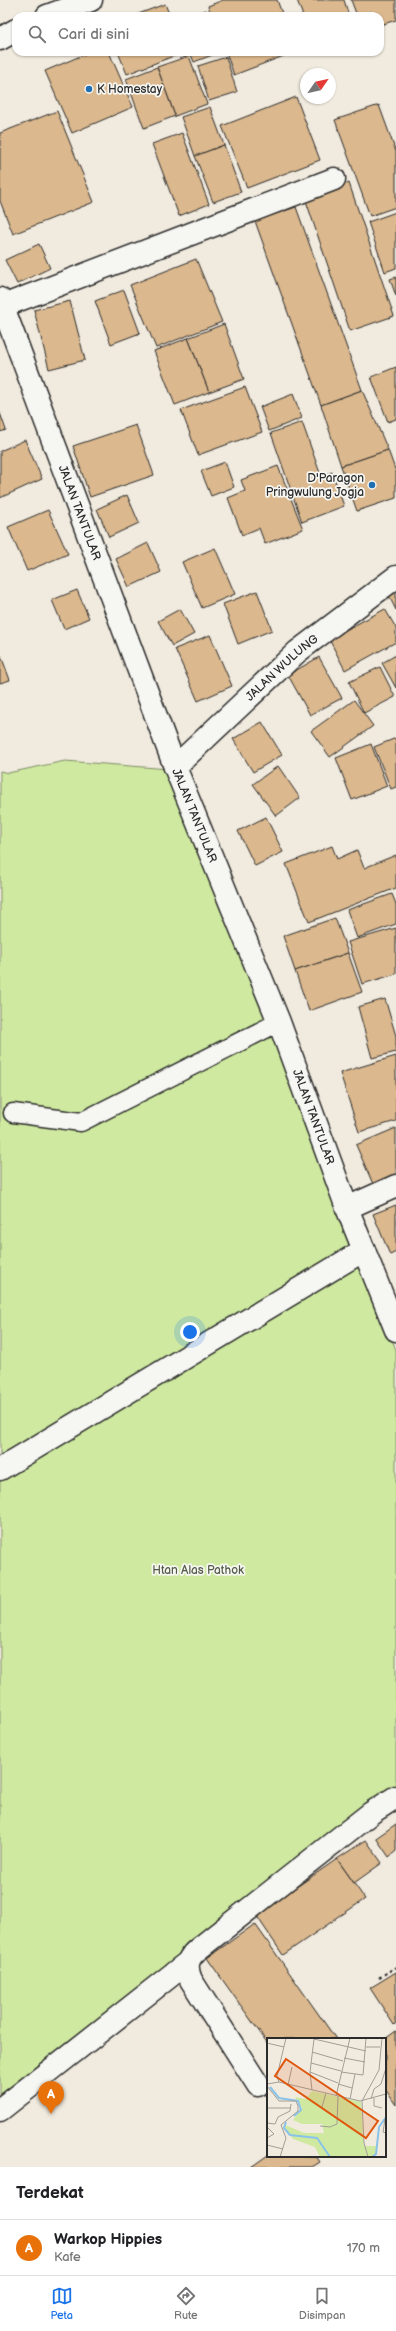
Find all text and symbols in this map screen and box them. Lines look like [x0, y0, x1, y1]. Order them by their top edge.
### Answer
search box [12, 12, 384, 56]
icon: search [26, 23, 48, 45]
text: Cari di sini [58, 25, 129, 44]
north arrow [300, 68, 336, 104]
place label: K Homestay [97, 82, 163, 97]
marker: K Homestay [84, 84, 94, 94]
street label: JALAN TANTULAR [55, 463, 105, 563]
place label: D'Paragon Pringwulung Jogja [266, 471, 364, 500]
marker: D'Paragon Pringwulung Jogja [367, 480, 377, 490]
street label: JALAN WULUNG [242, 631, 321, 704]
street label: JALAN TANTULAR [169, 766, 221, 865]
street label: JALAN TANTULAR [289, 1067, 338, 1167]
your location [180, 1322, 200, 1342]
park label: Htan Alas Pathok [152, 1563, 244, 1578]
inset map [267, 2038, 386, 2157]
pin: A [38, 2081, 64, 2114]
text: Terdekat [16, 2183, 84, 2203]
text: Warkop Hippies [54, 2230, 162, 2249]
text: A [25, 2240, 33, 2256]
text: 170 m [347, 2240, 380, 2256]
text: Kafe [54, 2249, 81, 2265]
tab: Peta [51, 2285, 73, 2322]
tab: Rute [174, 2285, 198, 2322]
tab: Disimpan [299, 2285, 345, 2322]

